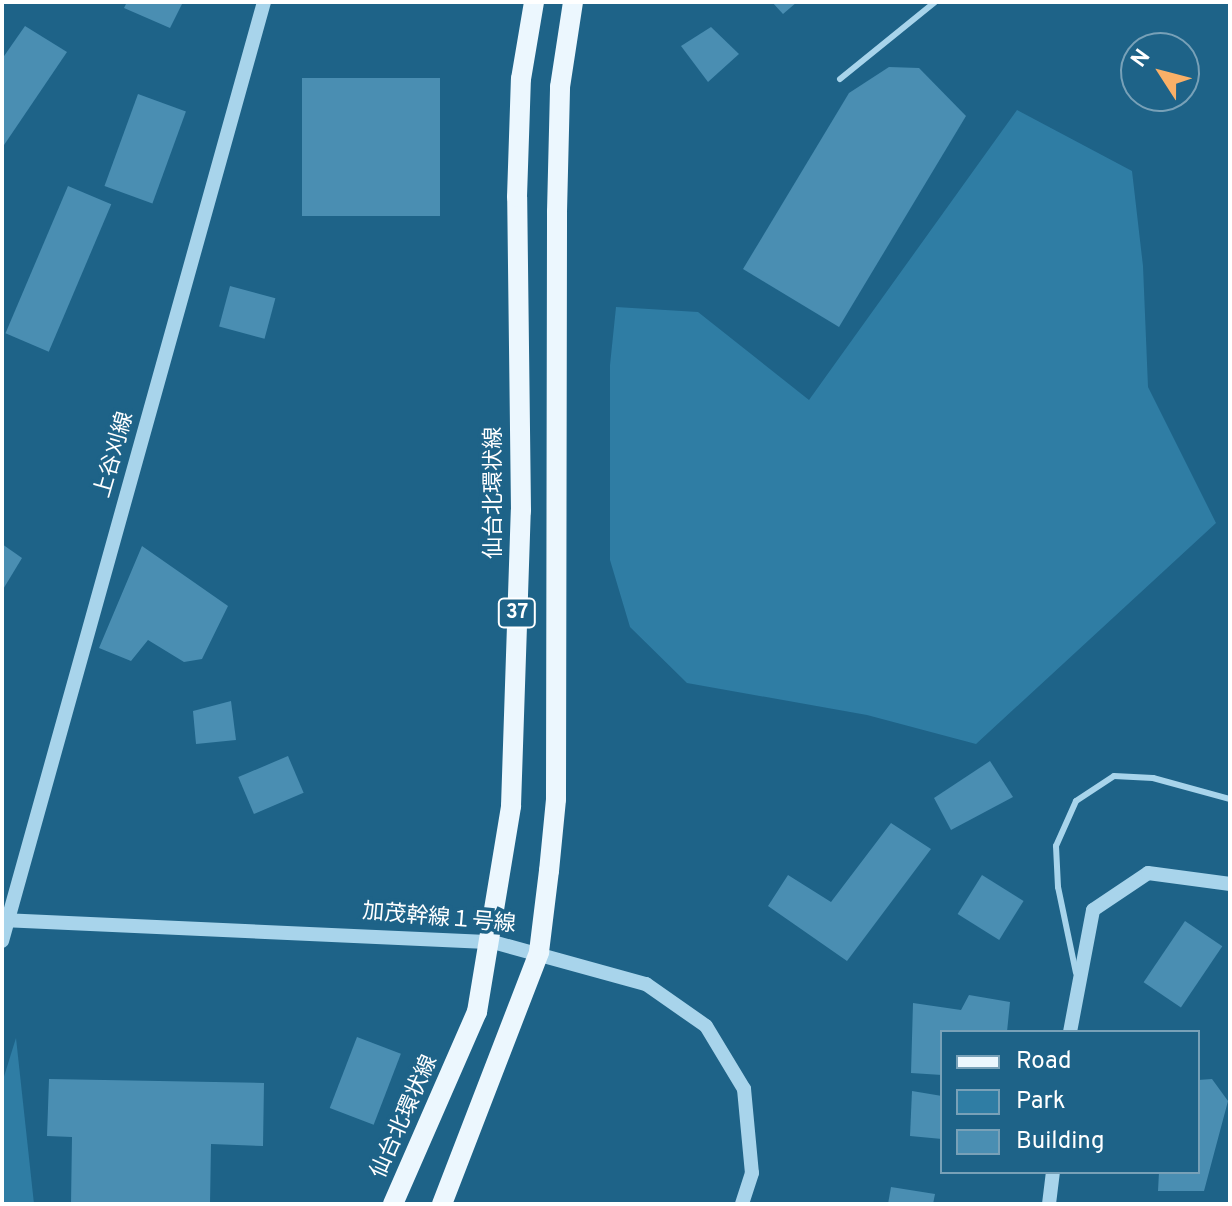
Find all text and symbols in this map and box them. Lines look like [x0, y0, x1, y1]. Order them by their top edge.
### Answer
north arrow [1120, 32, 1200, 112]
text: N [1126, 44, 1157, 73]
street label: 上谷刈線 [90, 409, 140, 501]
street label: 仙台北環状線 [482, 427, 508, 559]
road number: 37 [497, 597, 537, 629]
street label: 加茂幹線１号線 [361, 899, 517, 939]
legend [940, 1030, 1200, 1174]
text: Road [1016, 1047, 1072, 1077]
street label: 仙台北環状線 [366, 1051, 444, 1183]
text: Park [1016, 1087, 1066, 1117]
text: Building [1016, 1127, 1105, 1157]

